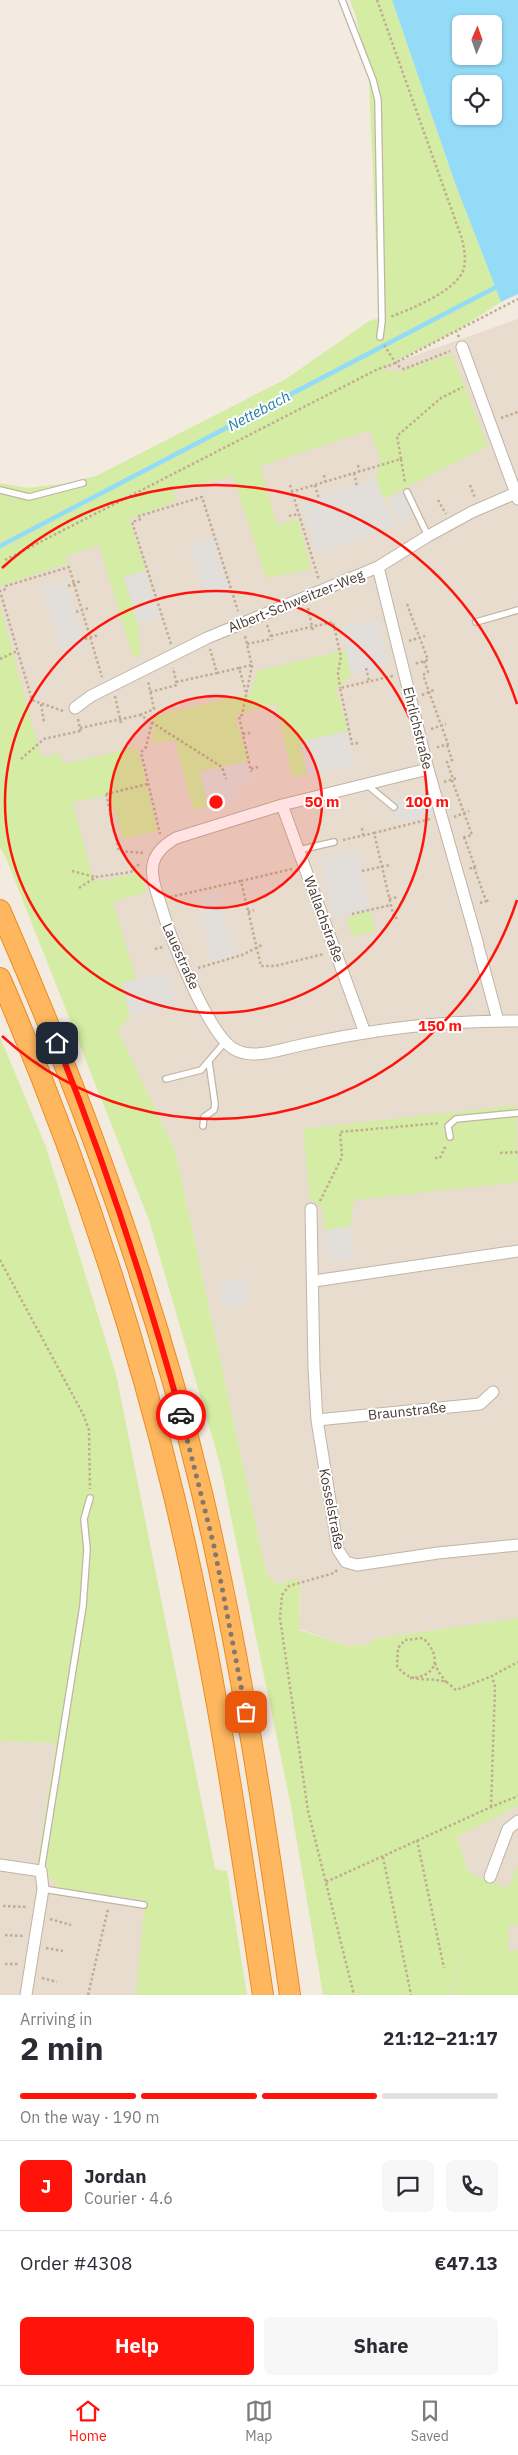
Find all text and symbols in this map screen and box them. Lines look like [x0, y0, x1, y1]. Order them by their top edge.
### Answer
north arrow [452, 15, 502, 65]
map controls [452, 15, 502, 125]
button: locate [452, 75, 502, 125]
water label: Nettebach [224, 386, 293, 435]
street label: Albert-Schweitzer-Weg [225, 565, 367, 637]
street label: Ehrlichstraße [399, 685, 437, 771]
text: 50 m [305, 792, 339, 811]
text: 100 m [405, 792, 449, 811]
centre of rings [207, 793, 225, 811]
street label: Wallachstraße [300, 873, 348, 965]
street label: Lauestraße [158, 920, 204, 992]
text: 150 m [418, 1016, 462, 1035]
pin [36, 1022, 78, 1064]
icon: home [43, 1029, 71, 1057]
courier [156, 1390, 206, 1440]
street label: Braunstraße [367, 1398, 447, 1424]
icon: car [167, 1401, 195, 1429]
street label: Kosselstraße [315, 1467, 349, 1551]
pin [225, 1691, 267, 1733]
icon: bag [232, 1698, 260, 1726]
text: Arriving in [20, 2009, 92, 2029]
text: 21:12–21:17 [383, 2026, 498, 2050]
text: 2 min [20, 2027, 104, 2069]
text: On the way · 190 m [20, 2107, 159, 2127]
button: chat [382, 2160, 434, 2212]
button: phone [446, 2160, 498, 2212]
text: Jordan [84, 2164, 147, 2188]
text: J [41, 2174, 51, 2198]
text: Courier · 4.6 [84, 2188, 173, 2208]
text: Order #4308 [20, 2251, 132, 2275]
text: €47.13 [435, 2251, 498, 2275]
button: Help [20, 2317, 254, 2375]
button: Share [264, 2317, 498, 2375]
tab: Home [69, 2397, 107, 2445]
tab: Map [245, 2397, 273, 2445]
tab: Saved [411, 2397, 449, 2445]

